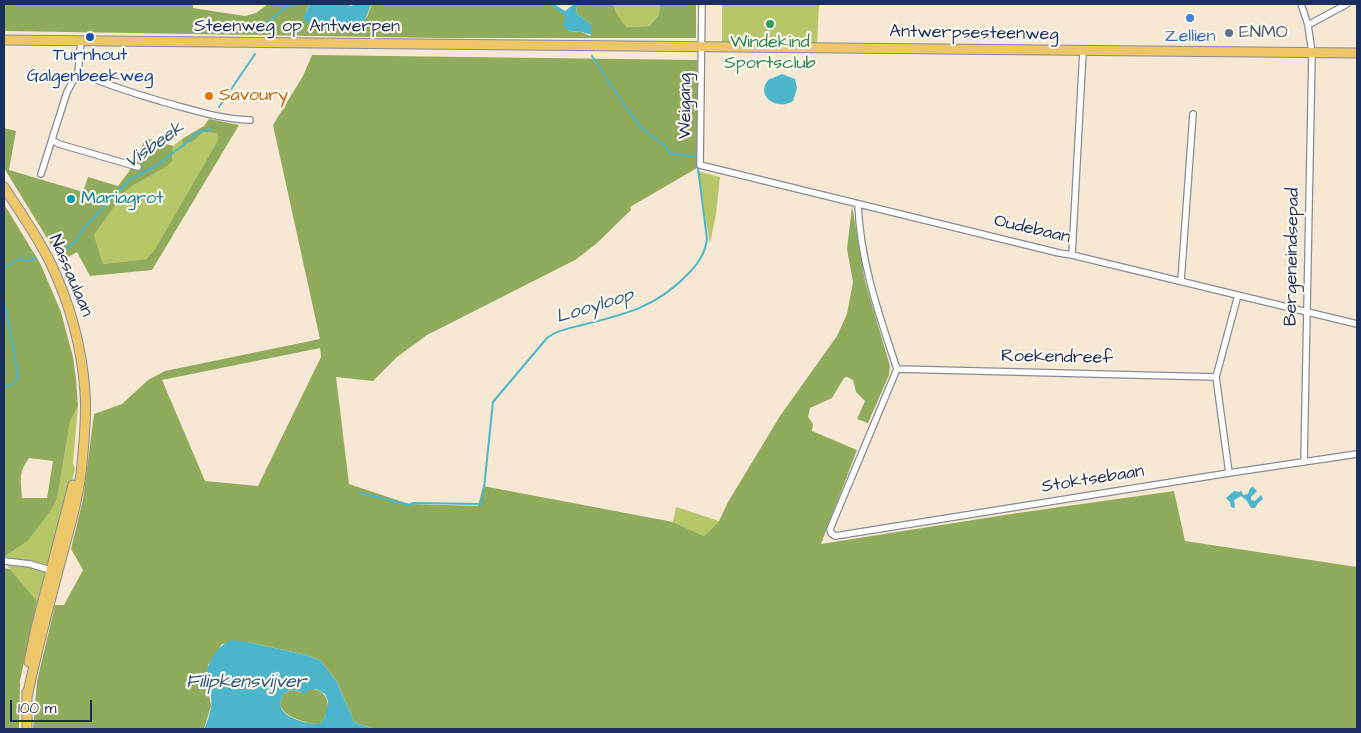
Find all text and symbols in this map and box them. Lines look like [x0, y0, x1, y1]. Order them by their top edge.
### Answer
marker: Zellien [1184, 12, 1196, 24]
street label: Steenweg op Antwerpen [194, 16, 400, 38]
marker: Windekind Sportsclub [764, 18, 776, 30]
street label: Antwerpsesteenweg [889, 22, 1059, 46]
place label: ENMO [1239, 22, 1288, 44]
place label: Zellien [1165, 26, 1215, 48]
marker: ENMO [1223, 27, 1235, 39]
marker: Turnhout Galgenbeekweg [84, 31, 96, 43]
place label: Windekind Sportsclub [724, 32, 816, 74]
place label: Turnhout Galgenbeekweg [27, 45, 153, 88]
street label: Weigang [675, 73, 697, 139]
place label: Savoury [219, 85, 288, 107]
marker: Savoury [203, 90, 215, 102]
water label: Visbeek [121, 117, 189, 175]
place label: Mariagrot [81, 188, 163, 210]
street label: Bergeneindsepad [1281, 188, 1305, 326]
marker: Mariagrot [65, 193, 77, 205]
street label: Oudebaan [992, 211, 1072, 249]
street label: Nassaulaan [43, 232, 97, 320]
water label: Looyloop [553, 284, 637, 330]
street label: Roekendreef [1001, 346, 1113, 370]
street label: Stoktsebaan [1040, 461, 1146, 499]
water label: Filipkensvijver [186, 672, 306, 694]
scale bar [12, 690, 95, 722]
text: 100 m [18, 698, 57, 719]

